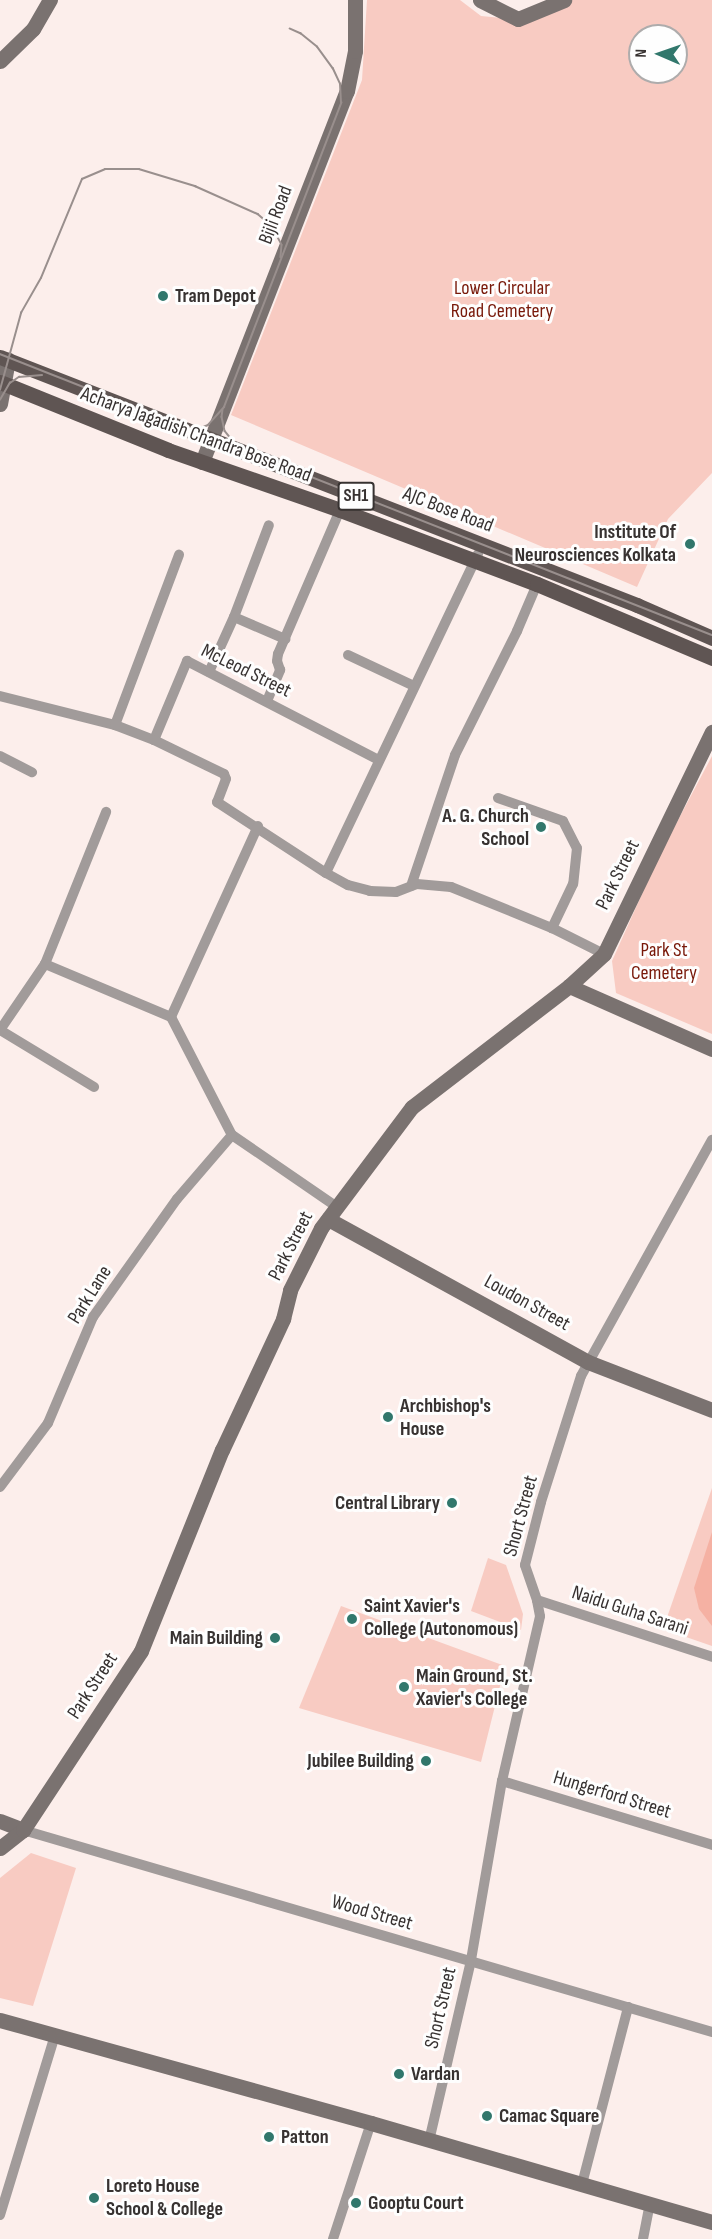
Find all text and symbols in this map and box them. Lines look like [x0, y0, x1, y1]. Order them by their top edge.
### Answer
north arrow [628, 24, 688, 84]
text: N [632, 49, 651, 58]
street label: Bijli Road [254, 182, 298, 248]
park label: Lower Circular Road Cemetery [451, 277, 553, 324]
place label: Tram Depot [175, 284, 256, 308]
marker: Tram Depot [156, 289, 170, 303]
street label: Acharya Jagadish Chandra Bose Road [77, 382, 315, 488]
road number: SH1 [336, 481, 376, 511]
street label: AJC Bose Road [399, 482, 497, 538]
place label: Institute Of Neurosciences Kolkata [514, 520, 676, 567]
marker: Institute Of Neurosciences Kolkata [681, 535, 699, 553]
street label: McLeod Street [197, 639, 295, 703]
place label: A. G. Church School [442, 804, 529, 851]
marker: A. G. Church School [534, 820, 548, 834]
street label: Park Street [591, 836, 645, 914]
park label: Park St Cemetery [631, 939, 697, 986]
street label: Park Street [263, 1207, 319, 1285]
street label: Park Lane [63, 1261, 117, 1329]
street label: Loudon Street [480, 1270, 574, 1336]
place label: Archbishop's House [400, 1394, 491, 1441]
marker: Archbishop's House [381, 1410, 395, 1424]
street label: Short Street [499, 1473, 543, 1559]
place label: Central Library [335, 1491, 440, 1515]
marker: Central Library [445, 1496, 459, 1510]
street label: Naidu Guha Sarani [569, 1581, 691, 1641]
place label: Saint Xavier's College (Autonomous) [364, 1595, 518, 1642]
marker: Saint Xavier's College (Autonomous) [345, 1612, 359, 1626]
place label: Main Building [170, 1626, 263, 1650]
marker: Main Building [268, 1631, 282, 1645]
street label: Park Street [63, 1648, 123, 1724]
place label: Main Ground, St. Xavier's College [416, 1664, 533, 1711]
marker: Main Ground, St. Xavier's College [397, 1680, 411, 1694]
place label: Jubilee Building [307, 1749, 414, 1773]
marker: Jubilee Building [419, 1754, 433, 1768]
street label: Hungerford Street [550, 1766, 674, 1824]
street label: Wood Street [329, 1890, 415, 1936]
street label: Short Street [420, 1965, 462, 2051]
place label: Vardan [411, 2062, 460, 2086]
marker: Vardan [392, 2067, 406, 2081]
place label: Camac Square [499, 2104, 599, 2128]
marker: Camac Square [480, 2109, 494, 2123]
place label: Patton [281, 2125, 329, 2149]
marker: Patton [262, 2130, 276, 2144]
place label: Loreto House School & College [106, 2174, 223, 2221]
marker: Loreto House School & College [87, 2191, 101, 2205]
place label: Gooptu Court [368, 2191, 464, 2215]
marker: Gooptu Court [349, 2196, 363, 2210]

